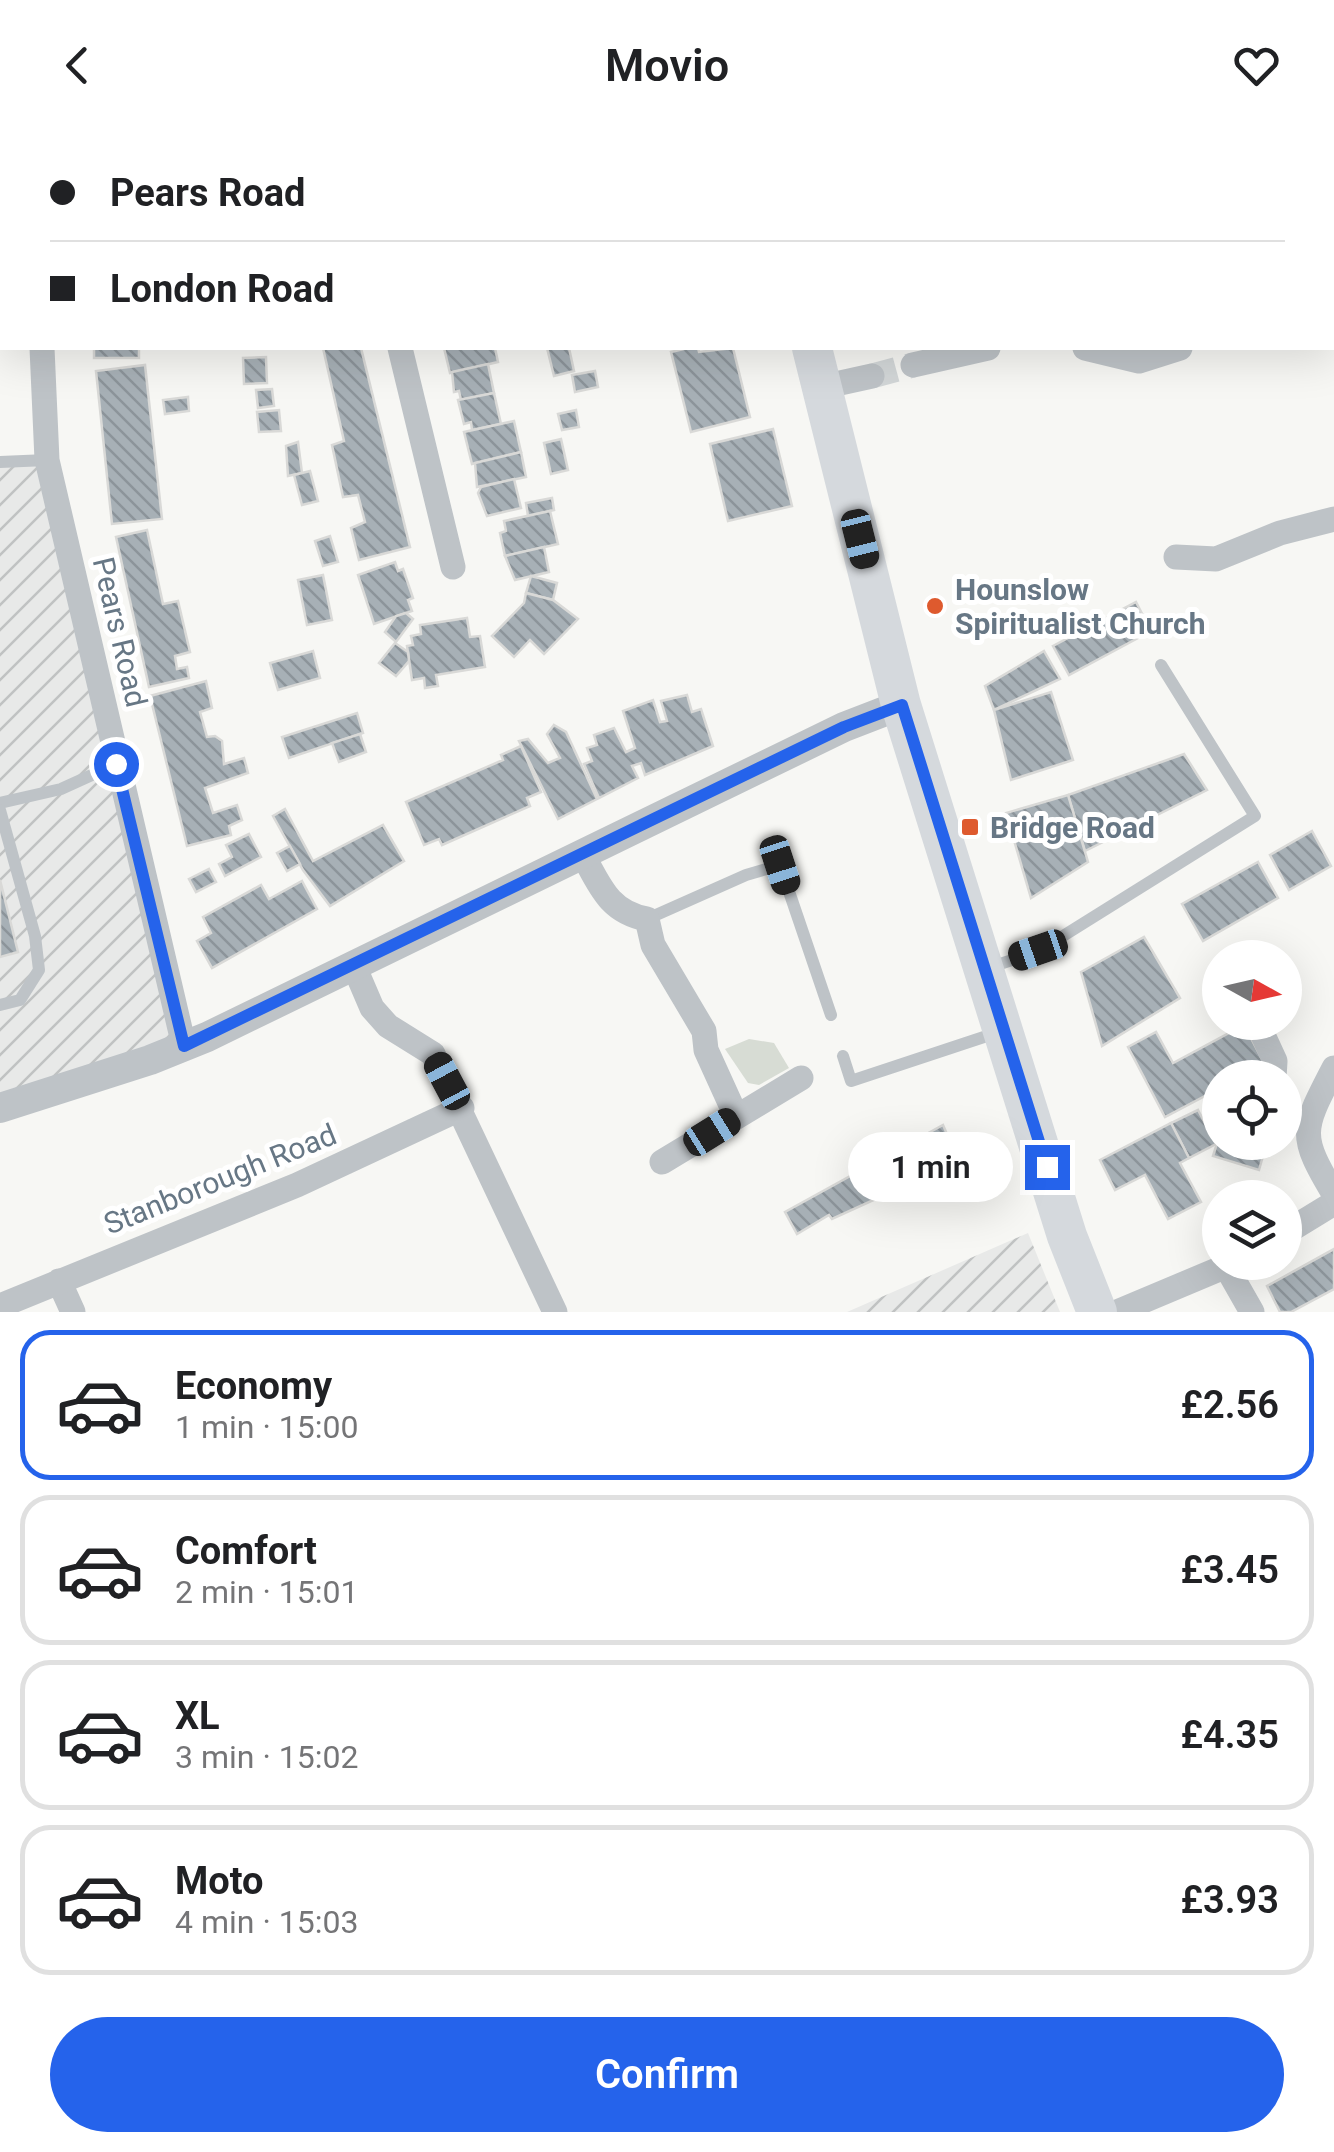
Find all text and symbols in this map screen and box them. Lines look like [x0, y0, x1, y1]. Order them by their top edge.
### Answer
icon: back [50, 38, 105, 93]
icon: heart [1229, 38, 1284, 93]
text: Movio [605, 39, 729, 92]
text: Pears Road [110, 171, 306, 215]
text: London Road [110, 267, 334, 311]
car [838, 506, 882, 572]
street label: Pears Road [86, 554, 154, 710]
place label: Hounslow Spiritualist Church [955, 572, 1206, 641]
marker: Hounslow Spiritualist Church [924, 595, 946, 617]
route start [94, 742, 139, 787]
place label: Bridge Road [990, 810, 1155, 845]
marker: Bridge Road [959, 816, 981, 838]
car [756, 832, 804, 898]
car [1005, 926, 1071, 974]
north arrow [1202, 940, 1302, 1040]
map controls [1202, 940, 1302, 1280]
car [420, 1047, 474, 1115]
button: locate [1202, 1060, 1302, 1160]
car [679, 1103, 745, 1161]
street label: Stanborough Road [99, 1116, 341, 1242]
callout: 1 min [847, 1132, 1012, 1202]
route end [1025, 1145, 1070, 1190]
text: 1 min [890, 1148, 971, 1186]
button: layers [1202, 1180, 1302, 1280]
icon: car [55, 1360, 145, 1450]
text: Economy [175, 1364, 332, 1408]
text: £2.56 [1181, 1383, 1279, 1427]
text: 1 min · 15:00 [175, 1408, 358, 1446]
icon: car [55, 1525, 145, 1615]
text: Comfort [175, 1529, 317, 1573]
text: £3.45 [1181, 1548, 1279, 1592]
text: 2 min · 15:01 [175, 1573, 358, 1611]
icon: car [55, 1690, 145, 1780]
text: XL [175, 1694, 220, 1738]
text: £4.35 [1181, 1713, 1279, 1757]
text: 3 min · 15:02 [175, 1738, 358, 1776]
icon: car [55, 1855, 145, 1945]
text: Moto [175, 1859, 264, 1903]
text: £3.93 [1181, 1878, 1279, 1922]
text: 4 min · 15:03 [175, 1903, 358, 1941]
button: Confirm [50, 2017, 1284, 2132]

